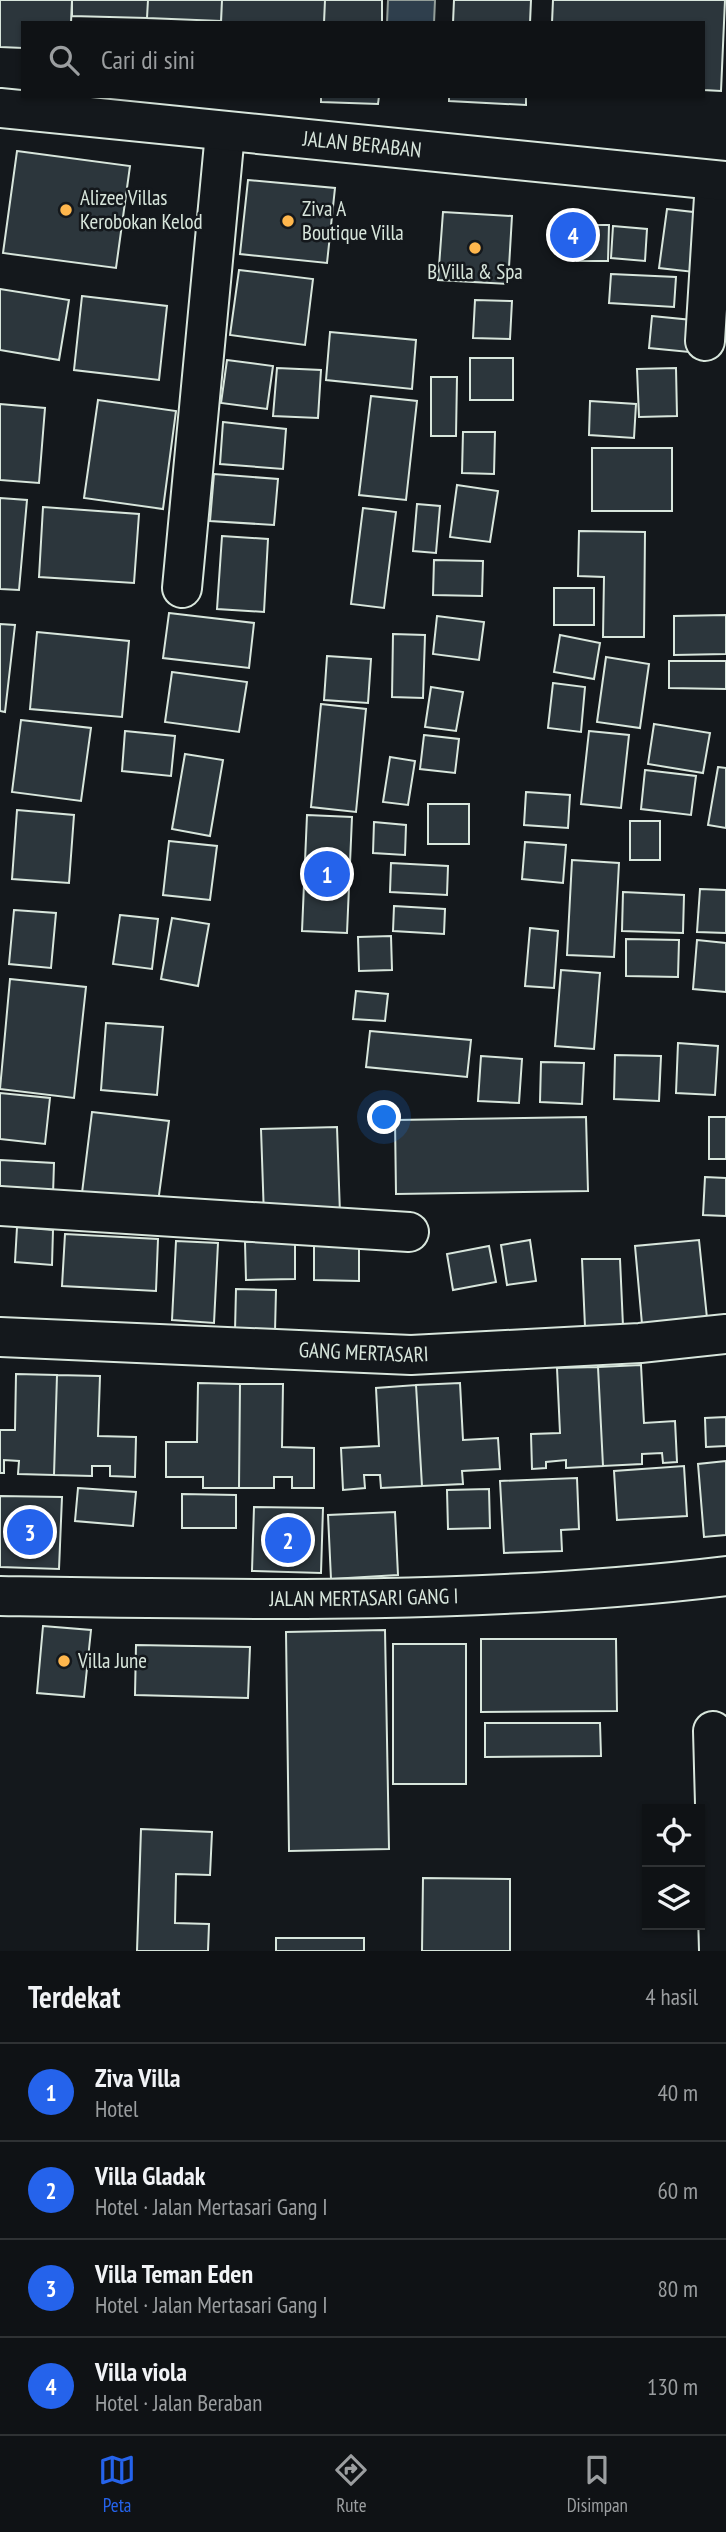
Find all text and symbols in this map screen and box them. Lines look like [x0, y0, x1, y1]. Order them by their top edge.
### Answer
search box [21, 21, 705, 98]
icon: search [45, 41, 83, 79]
text: Cari di sini [101, 43, 195, 76]
street label: JALAN BERABAN [301, 124, 423, 163]
place label: Alizee Villas Kerobokan Kelod [80, 184, 203, 235]
place label: Ziva A Boutique Villa [302, 195, 404, 246]
marker: Alizee Villas Kerobokan Kelod [58, 202, 74, 218]
pin: 4 [550, 209, 596, 261]
marker: Ziva A Boutique Villa [280, 213, 296, 229]
marker: B Villa & Spa [467, 240, 483, 256]
place label: B Villa & Spa [427, 258, 523, 285]
pin: 1 [304, 848, 350, 900]
your location [367, 1100, 401, 1134]
street label: GANG MERTASARI [298, 1336, 429, 1368]
pin: 3 [7, 1506, 53, 1558]
pin: 2 [265, 1514, 311, 1566]
street label: JALAN MERTASARI GANG I [269, 1582, 459, 1612]
place label: Villa June [77, 1647, 147, 1674]
marker: Villa June [56, 1653, 72, 1669]
map controls [642, 1804, 705, 1930]
button: locate [642, 1804, 705, 1867]
button: layers [642, 1867, 705, 1930]
text: Terdekat [28, 1977, 120, 2016]
text: 4 hasil [645, 1982, 698, 2011]
text: Ziva Villa [95, 2061, 181, 2094]
text: 1 [46, 2078, 57, 2107]
text: 40 m [657, 2078, 698, 2107]
text: Hotel [95, 2094, 138, 2123]
text: Villa Gladak [95, 2159, 205, 2192]
text: 2 [46, 2176, 57, 2205]
text: 60 m [657, 2176, 698, 2205]
text: Hotel · Jalan Mertasari Gang I [95, 2192, 328, 2221]
text: Villa Teman Eden [95, 2257, 253, 2290]
text: 3 [46, 2274, 57, 2303]
text: 80 m [657, 2274, 698, 2303]
text: Hotel · Jalan Mertasari Gang I [95, 2290, 328, 2319]
text: Villa viola [95, 2355, 187, 2388]
text: 4 [46, 2372, 57, 2401]
text: 130 m [647, 2372, 698, 2401]
text: Hotel · Jalan Beraban [95, 2388, 262, 2417]
tab: Peta [98, 2451, 136, 2517]
tab: Rute [332, 2451, 370, 2517]
tab: Disimpan [567, 2451, 628, 2517]

